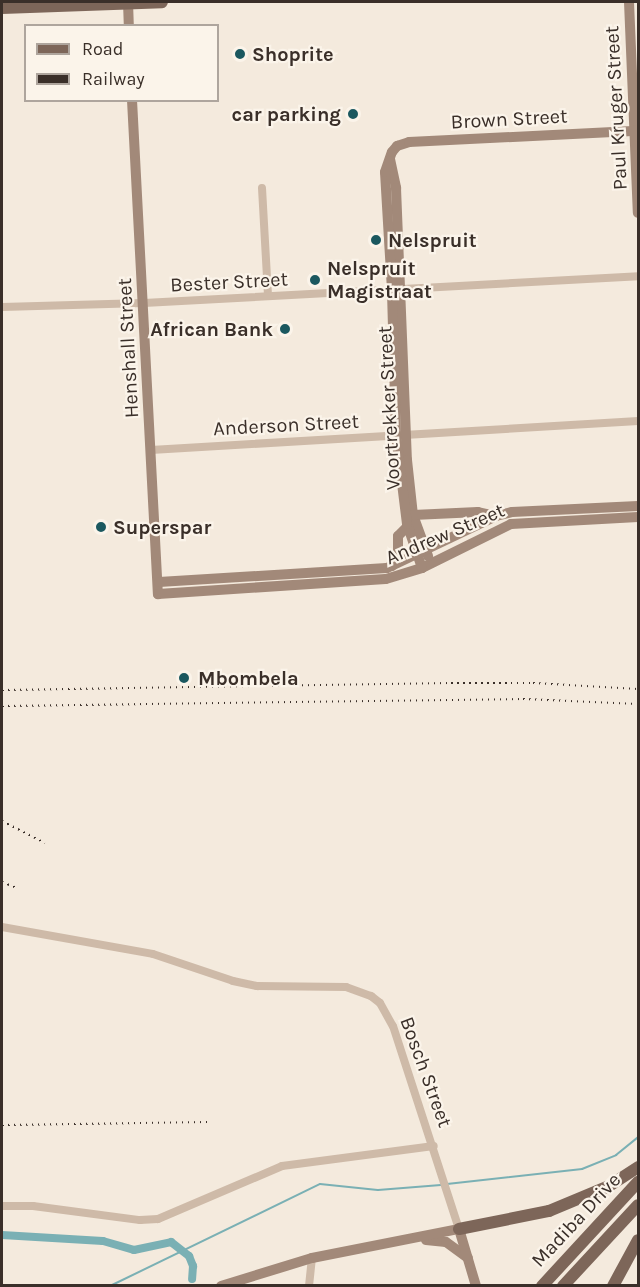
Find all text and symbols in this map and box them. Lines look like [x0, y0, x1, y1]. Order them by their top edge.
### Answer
legend [24, 24, 219, 102]
street label: Paul Kruger Street [600, 25, 632, 191]
text: Road [82, 38, 123, 60]
place label: Shoprite [252, 42, 334, 66]
marker: Shoprite [233, 47, 247, 61]
text: Railway [82, 68, 145, 90]
place label: car parking [232, 102, 341, 126]
street label: Brown Street [450, 104, 568, 134]
marker: car parking [346, 107, 360, 121]
place label: Nelspruit [388, 228, 477, 252]
marker: Nelspruit [369, 233, 383, 247]
place label: Nelspruit Magistraat [327, 256, 432, 303]
street label: Bester Street [170, 267, 288, 297]
marker: Nelspruit Magistraat [308, 273, 322, 287]
street label: Henshall Street [112, 277, 144, 419]
place label: African Bank [150, 317, 273, 341]
marker: African Bank [278, 322, 292, 336]
street label: Voortrekker Street [373, 325, 405, 491]
street label: Anderson Street [212, 409, 360, 441]
street label: Andrew Street [382, 498, 508, 570]
place label: Superspar [113, 515, 211, 539]
marker: Superspar [94, 520, 108, 534]
place label: Mbombela [198, 666, 299, 690]
marker: Mbombela [175, 669, 193, 687]
street label: Bosch Street [395, 1013, 457, 1131]
street label: Madiba Drive [526, 1168, 626, 1272]

